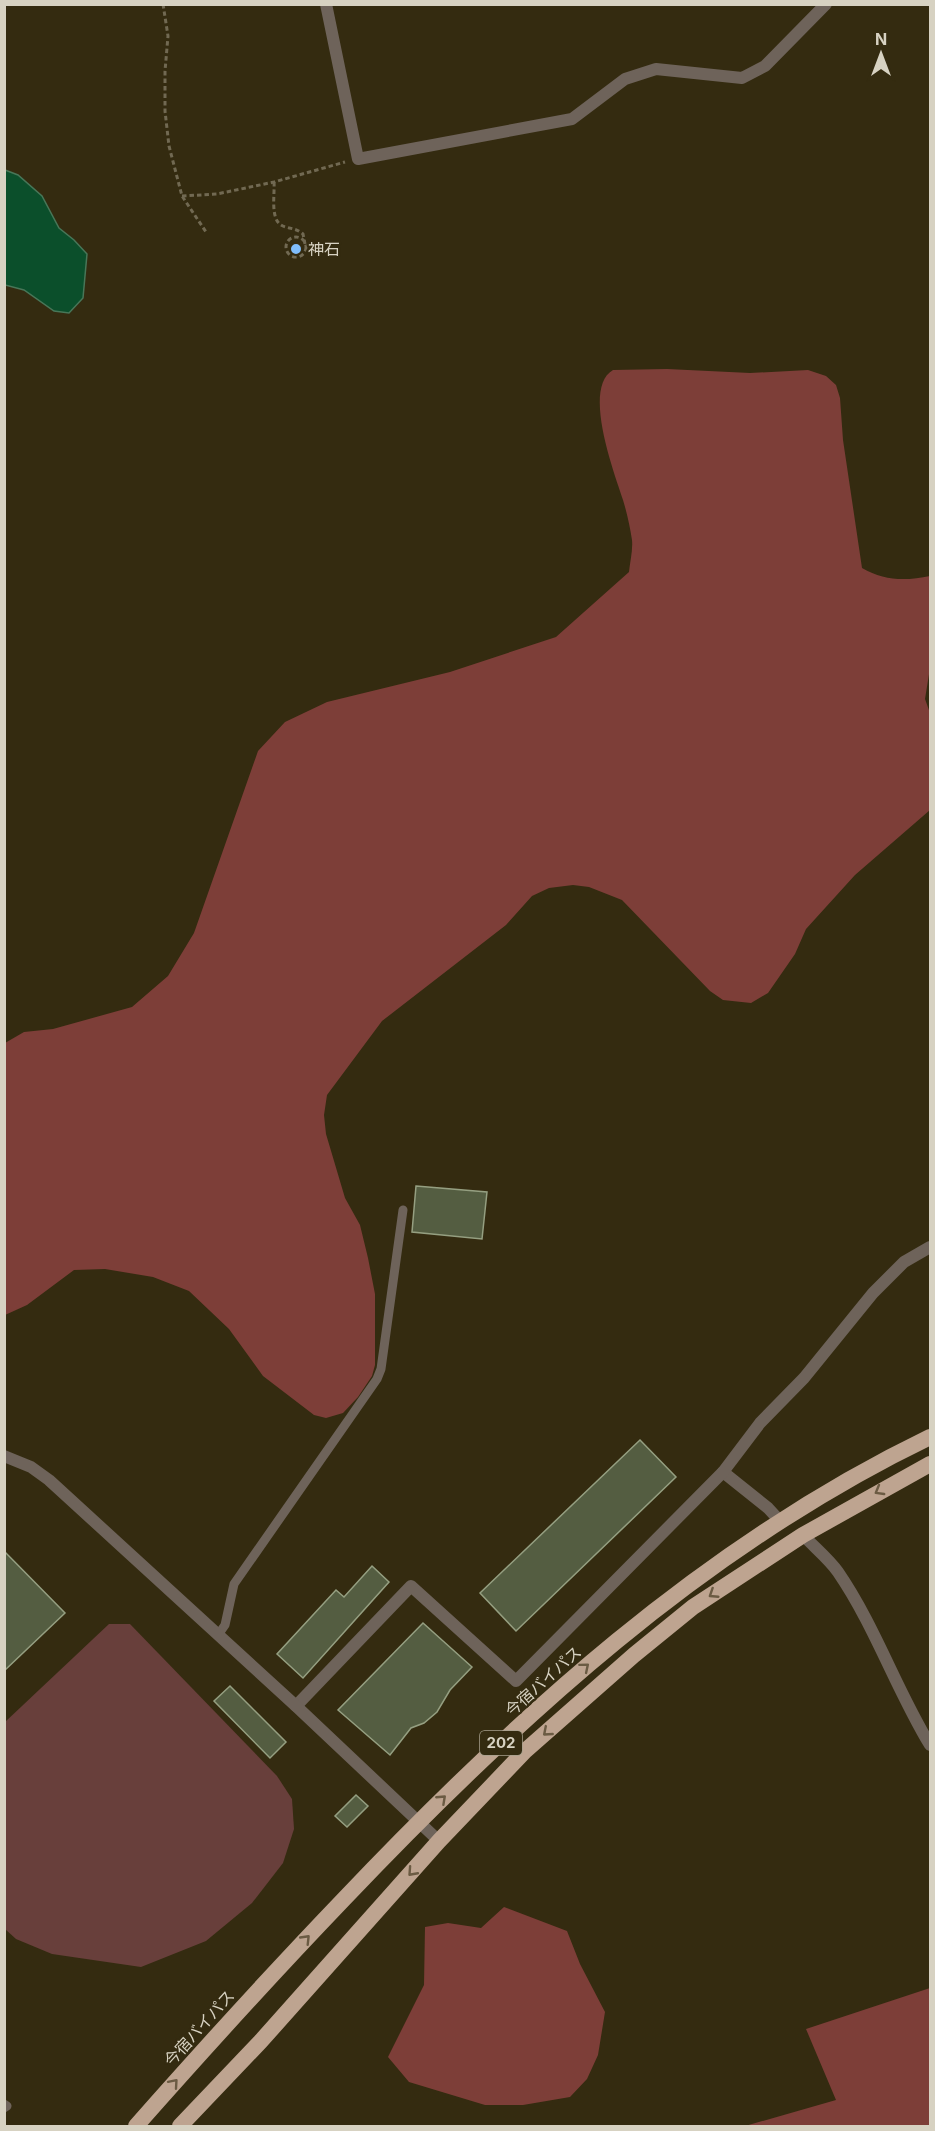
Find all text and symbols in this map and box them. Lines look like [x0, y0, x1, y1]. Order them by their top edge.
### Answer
north arrow [851, 24, 911, 84]
text: N [875, 29, 887, 49]
place label: 神石 [308, 239, 340, 259]
marker: 神石 [289, 242, 303, 256]
one-way arrow [875, 1484, 885, 1496]
one-way arrow [709, 1587, 720, 1598]
street label: 今宿バイパス [501, 1642, 585, 1720]
one-way arrow [578, 1663, 589, 1674]
one-way arrow [543, 1725, 554, 1736]
road number: 202 [480, 1731, 522, 1755]
one-way arrow [435, 1795, 445, 1806]
one-way arrow [408, 1865, 419, 1876]
one-way arrow [299, 1935, 310, 1945]
street label: 今宿バイパス [160, 1986, 238, 2070]
one-way arrow [167, 2079, 178, 2089]

